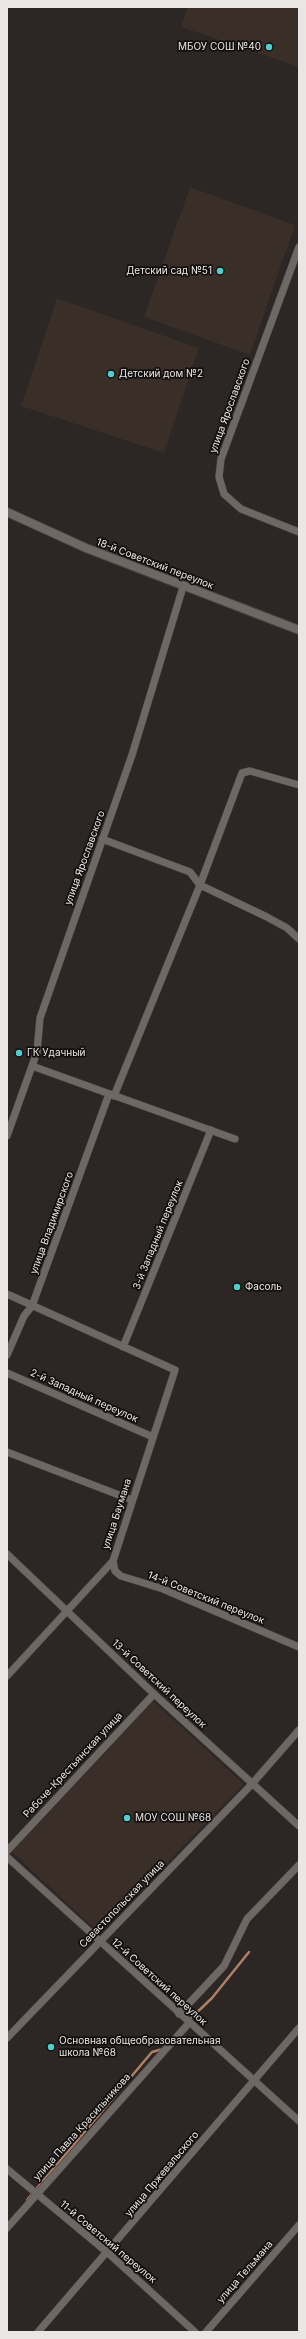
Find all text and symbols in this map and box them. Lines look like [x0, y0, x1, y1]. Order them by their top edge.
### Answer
place label: МБОУ СОШ №40 [178, 41, 261, 53]
marker: МБОУ СОШ №40 [264, 42, 274, 52]
place label: Детский сад №51 [126, 265, 212, 277]
marker: Детский сад №51 [215, 266, 225, 276]
street label: улица Ярославского [207, 357, 253, 455]
place label: Детский дом №2 [119, 368, 203, 380]
marker: Детский дом №2 [106, 369, 116, 379]
street label: 18-й Советский переулок [95, 536, 215, 592]
street label: улица Ярославского [62, 809, 108, 907]
place label: ГК Удачный [27, 1047, 85, 1059]
marker: ГК Удачный [14, 1048, 24, 1058]
street label: улица Владимирского [28, 1170, 76, 1276]
street label: 3-й Западный переулок [131, 1179, 185, 1291]
place label: Фасоль [245, 1281, 282, 1293]
marker: Фасоль [232, 1282, 242, 1292]
street label: 2-й Западный переулок [28, 1367, 140, 1425]
street label: улица Баумана [100, 1477, 134, 1551]
street label: 14-й Советский переулок [146, 1569, 266, 1627]
street label: 13-й Советский переулок [109, 1637, 209, 1731]
street label: Рабоче-Крестьянская улица [21, 1710, 125, 1820]
place label: МОУ СОШ №68 [135, 1812, 211, 1824]
marker: МОУ СОШ №68 [122, 1813, 132, 1823]
street label: Севастопольская улица [77, 1858, 167, 1950]
street label: 12-й Советский переулок [109, 1936, 209, 2028]
place label: Основная общеобразовательная школа №68 [59, 2035, 221, 2058]
marker: Основная общеобразовательная школа №68 [46, 2042, 56, 2052]
street label: улица Павла Красильникова [31, 2071, 133, 2183]
street label: улица Пржевальского [123, 2129, 201, 2219]
street label: 11-й Советский переулок [57, 2198, 159, 2286]
street label: улица Тельмана [215, 2238, 275, 2306]

